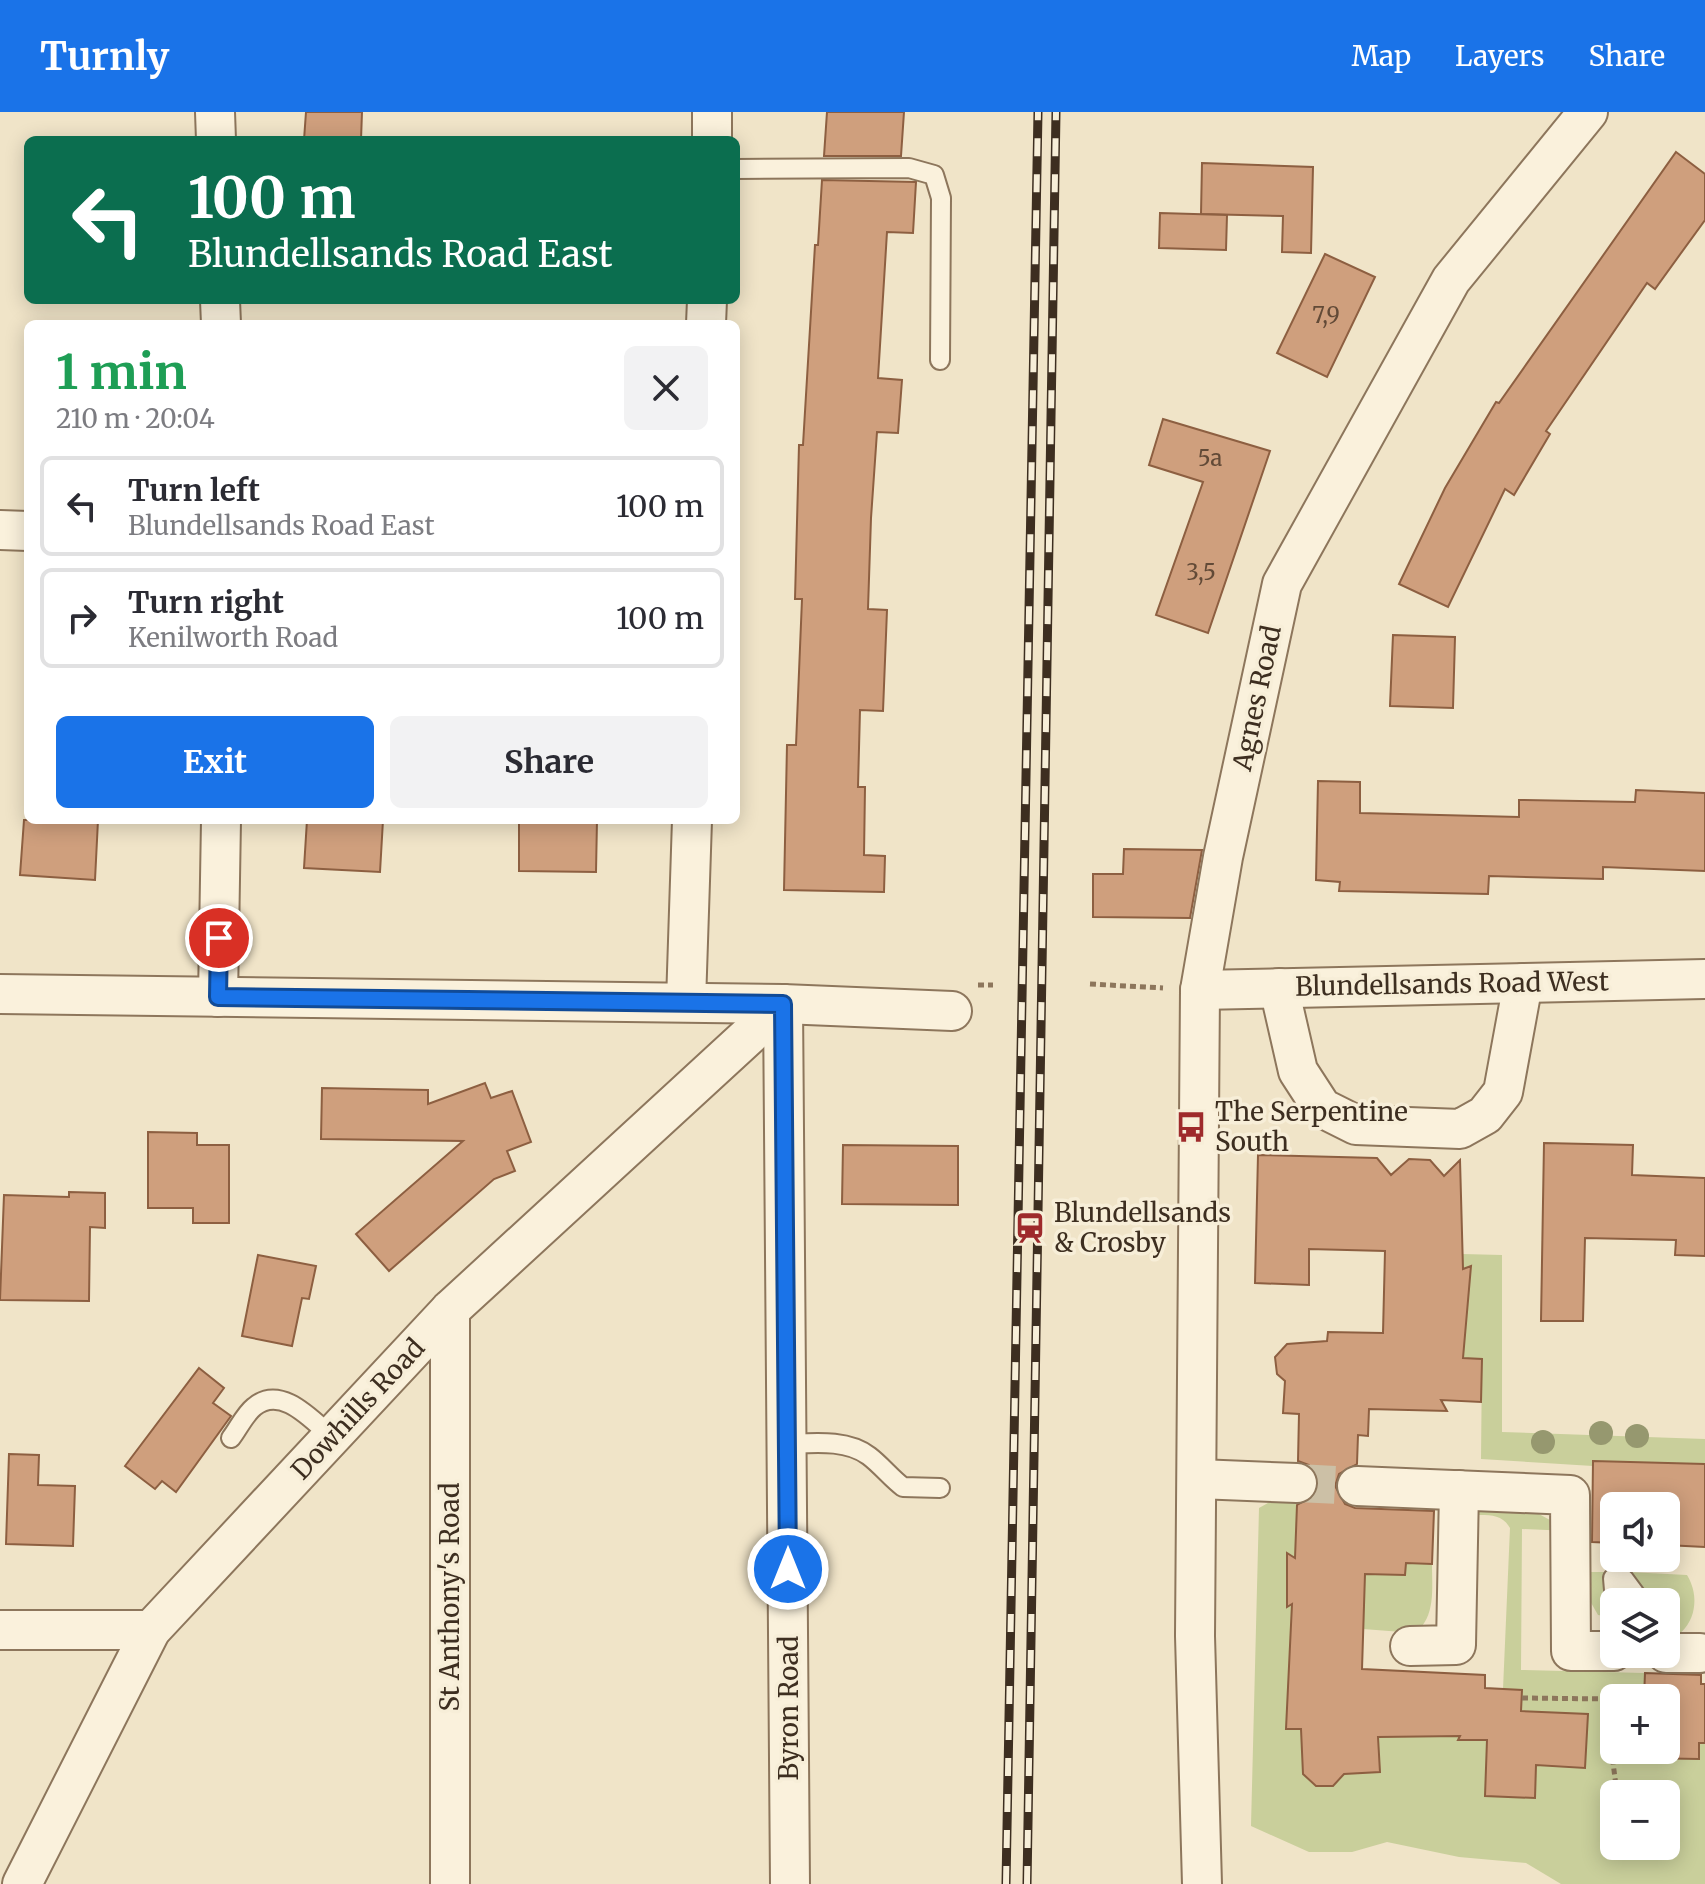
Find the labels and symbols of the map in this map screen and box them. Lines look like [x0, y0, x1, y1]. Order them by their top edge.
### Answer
house number: 7,9 [1312, 301, 1340, 329]
house number: 5a [1198, 444, 1222, 472]
house number: 3,5 [1186, 558, 1216, 586]
street label: Agnes Road [1225, 622, 1288, 774]
pin [185, 904, 253, 972]
street label: Blundellsands Road West [1295, 964, 1609, 1003]
place label: The Serpentine South [1215, 1095, 1408, 1158]
bus stop icon: The Serpentine South [1174, 1110, 1208, 1144]
place label: Blundellsands & Crosby [1054, 1196, 1231, 1259]
station icon: Blundellsands & Crosby [1013, 1211, 1047, 1245]
street label: Dowhills Road [284, 1331, 431, 1486]
street label: St Anthony's Road [433, 1482, 466, 1712]
position arrow [746, 1527, 830, 1611]
street label: Byron Road [772, 1635, 805, 1781]

